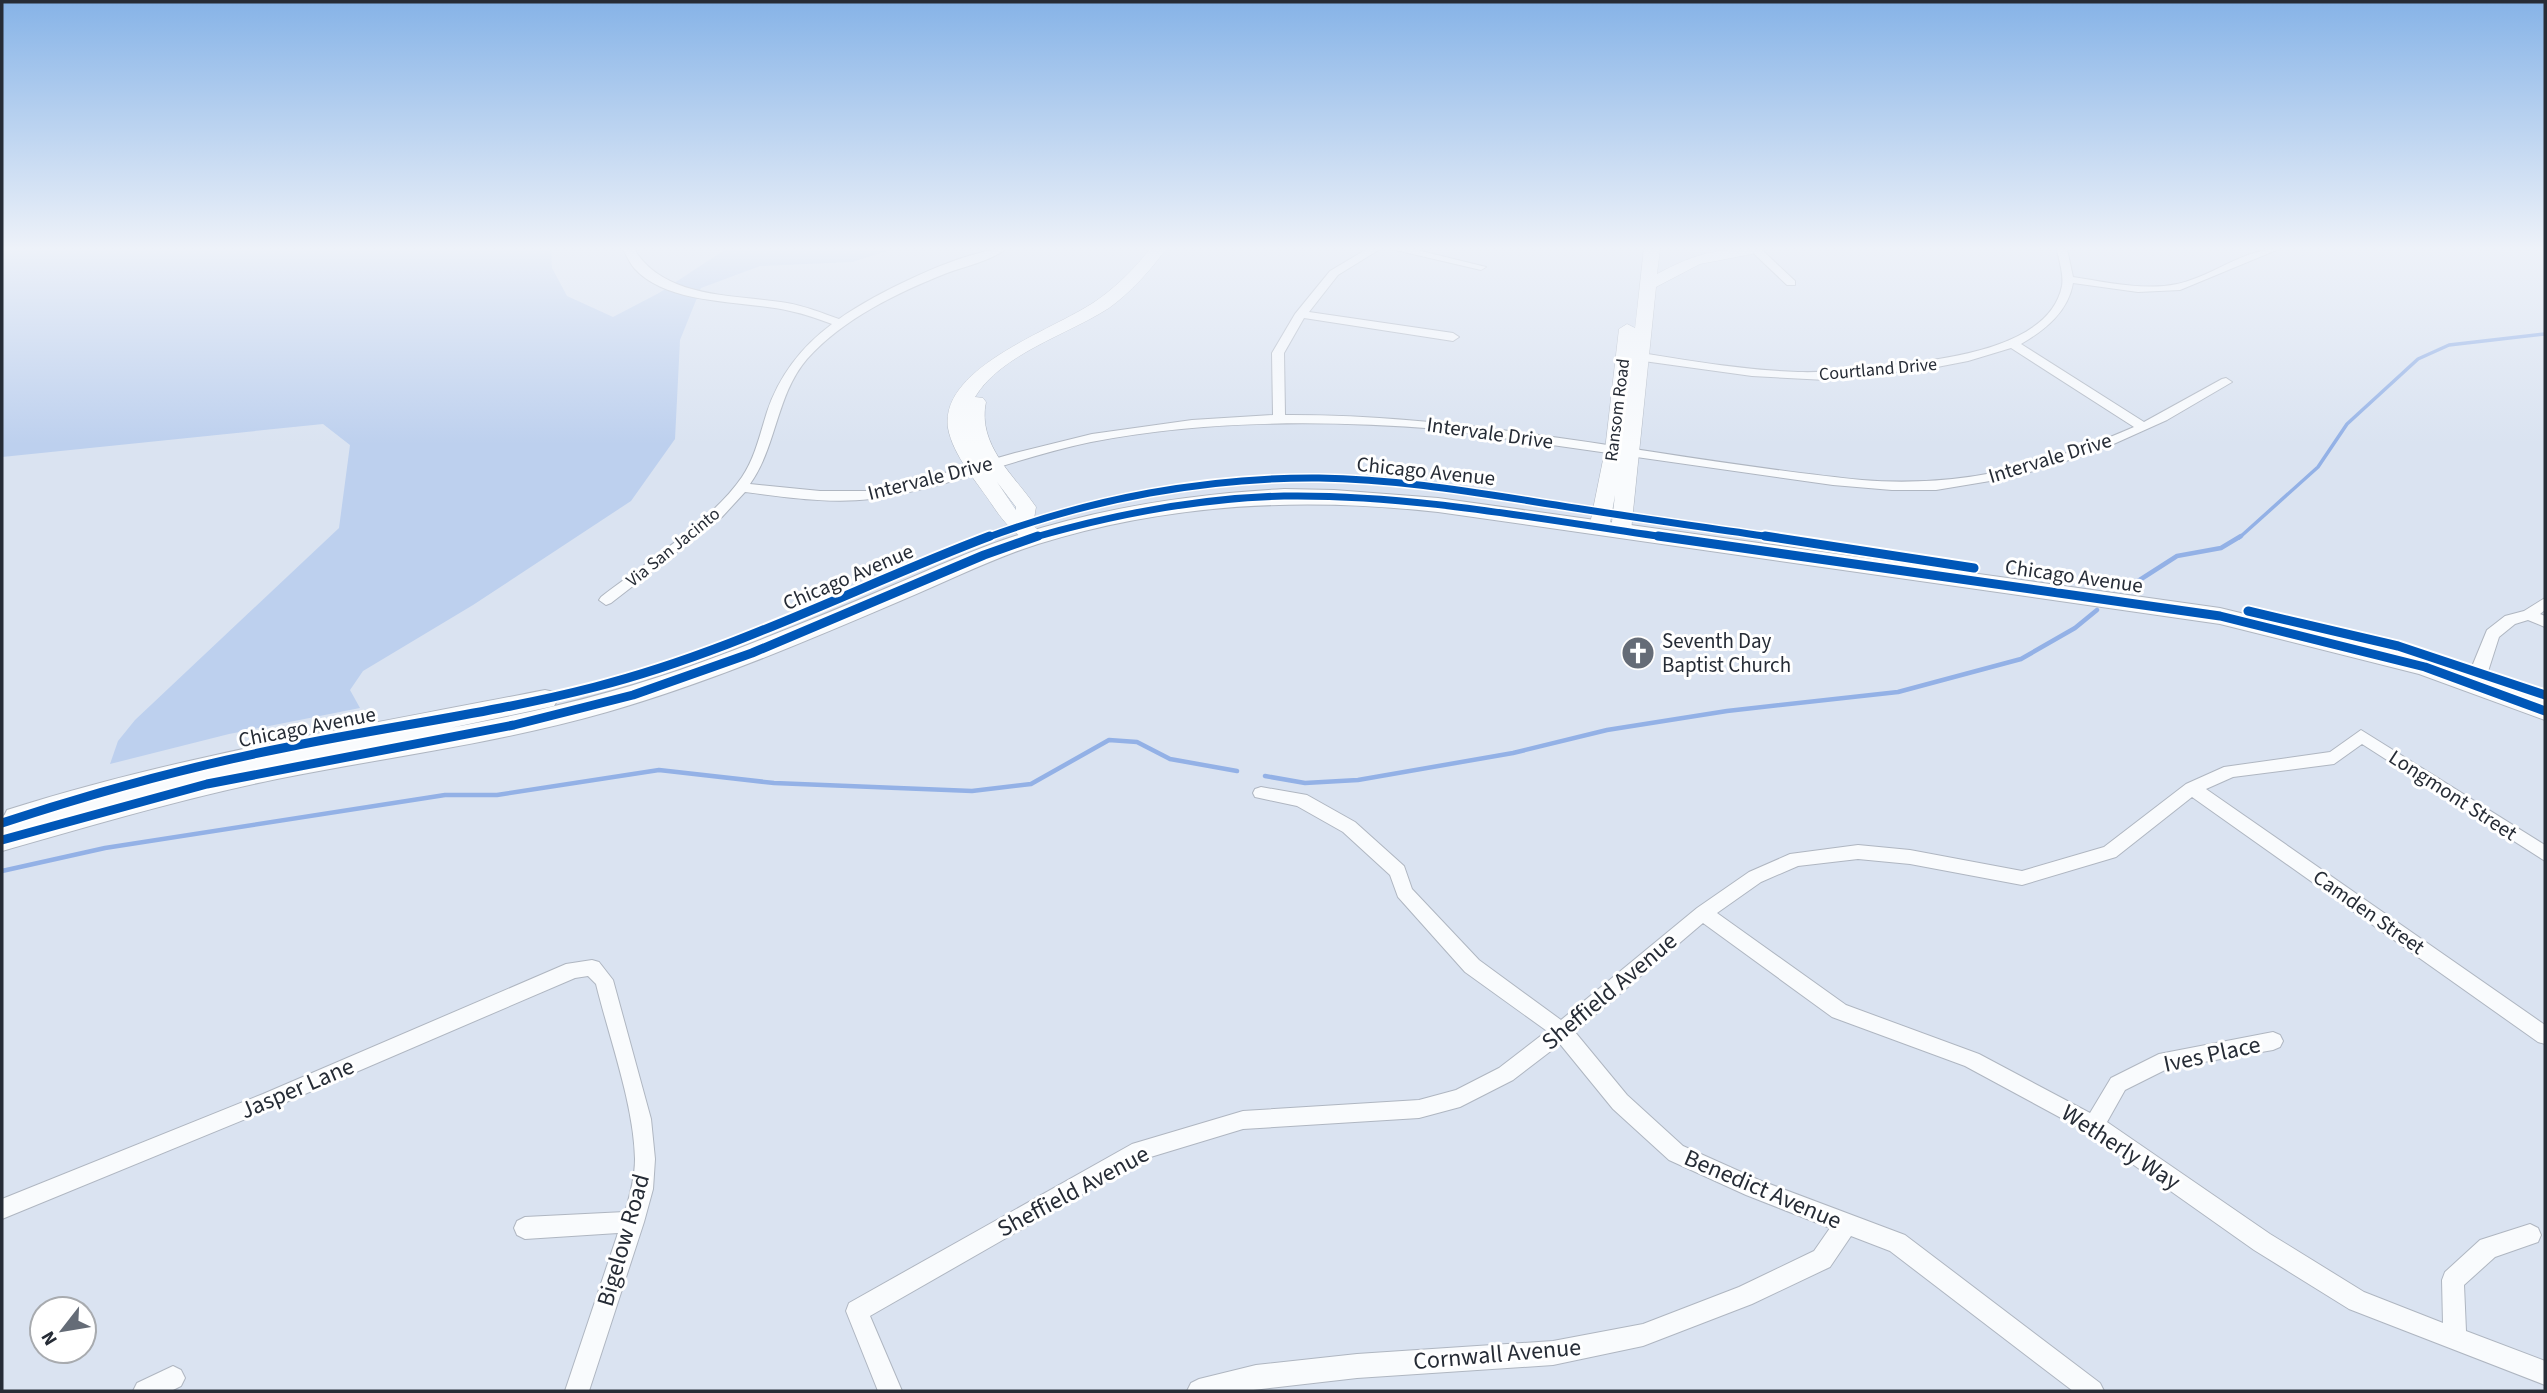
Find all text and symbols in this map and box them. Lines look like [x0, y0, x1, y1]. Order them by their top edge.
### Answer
street label: Courtland Drive [1818, 352, 1938, 387]
street label: Ransom Road [1599, 357, 1636, 463]
street label: Intervale Drive [1425, 409, 1555, 457]
street label: Intervale Drive [1985, 425, 2115, 491]
street label: Intervale Drive [865, 448, 995, 508]
street label: Chicago Avenue [1355, 449, 1497, 493]
street label: Via San Jacinto [621, 502, 726, 593]
street label: Chicago Avenue [778, 536, 918, 618]
street label: Chicago Avenue [2003, 551, 2145, 601]
place label: Seventh Day Baptist Church [1662, 626, 1791, 680]
church icon: Seventh Day Baptist Church [1619, 634, 1657, 672]
street label: Chicago Avenue [236, 699, 378, 755]
street label: Longmont Street [2383, 742, 2523, 848]
street label: Camden Street [2307, 862, 2431, 962]
street label: Sheffield Avenue [1534, 924, 1685, 1059]
street label: Ives Place [2160, 1027, 2264, 1082]
street label: Jasper Lane [235, 1049, 360, 1128]
street label: Wetherly Way [2054, 1096, 2187, 1199]
street label: Sheffield Avenue [991, 1137, 1155, 1246]
street label: Benedict Avenue [1679, 1141, 1847, 1238]
street label: Bigelow Road [588, 1170, 659, 1310]
north arrow [28, 1295, 98, 1365]
text: N [35, 1326, 65, 1350]
street label: Cornwall Avenue [1412, 1330, 1582, 1379]

